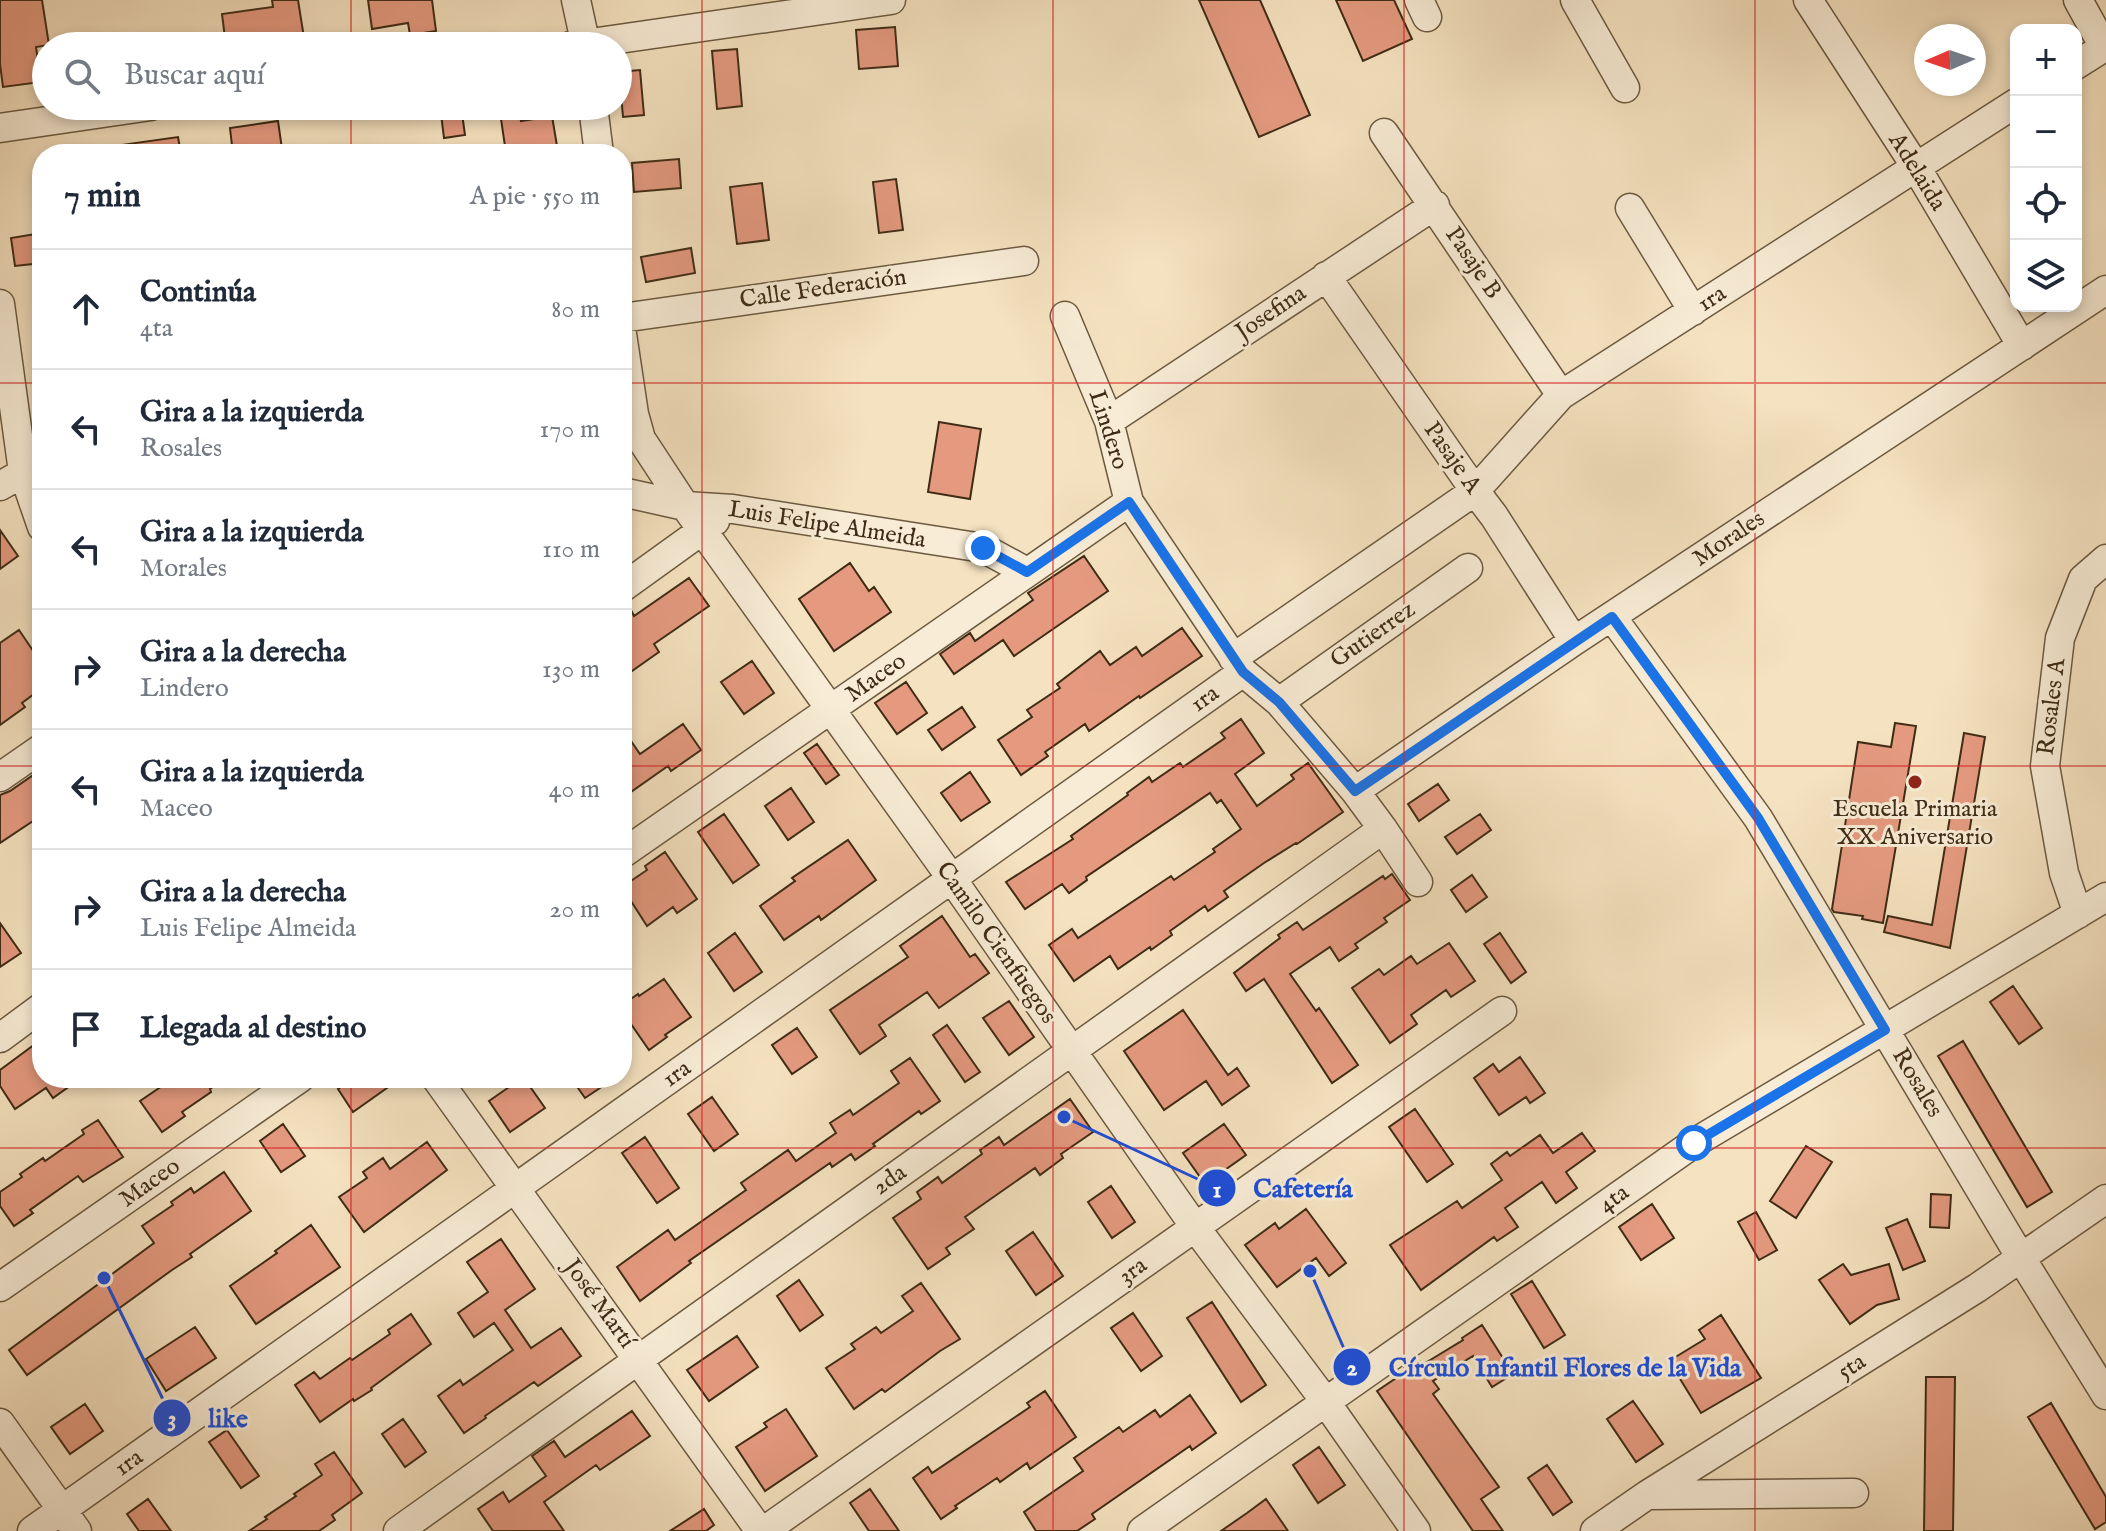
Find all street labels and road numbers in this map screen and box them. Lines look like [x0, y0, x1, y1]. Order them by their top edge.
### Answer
street label: Adelaida [1880, 126, 1953, 217]
street label: Pasaje B [1438, 221, 1508, 305]
street label: Calle Federación [738, 262, 909, 316]
street label: Josefina [1227, 278, 1313, 350]
street label: 1ra [1692, 278, 1733, 320]
street label: Lindero [1081, 386, 1135, 474]
street label: Pasaje A [1416, 416, 1488, 501]
street label: Luis Felipe Almeida [726, 494, 929, 556]
street label: Morales [1687, 504, 1771, 574]
street label: Gutierrez [1324, 595, 1422, 675]
street label: Maceo [840, 646, 912, 710]
street label: Rosales A [2031, 656, 2073, 757]
street label: 1ra [1185, 678, 1226, 720]
street label: Camilo Cienfuegos [929, 856, 1063, 1030]
street label: Rosales [1884, 1043, 1950, 1123]
street label: 1ra [657, 1053, 698, 1095]
street label: Maceo [114, 1151, 186, 1215]
street label: 2da [867, 1157, 914, 1203]
street label: 4ta [1593, 1177, 1636, 1220]
street label: 3ra [1113, 1250, 1154, 1292]
street label: José Martí [554, 1251, 643, 1356]
street label: 5ta [1832, 1346, 1872, 1387]
street label: 1ra [109, 1442, 150, 1484]

